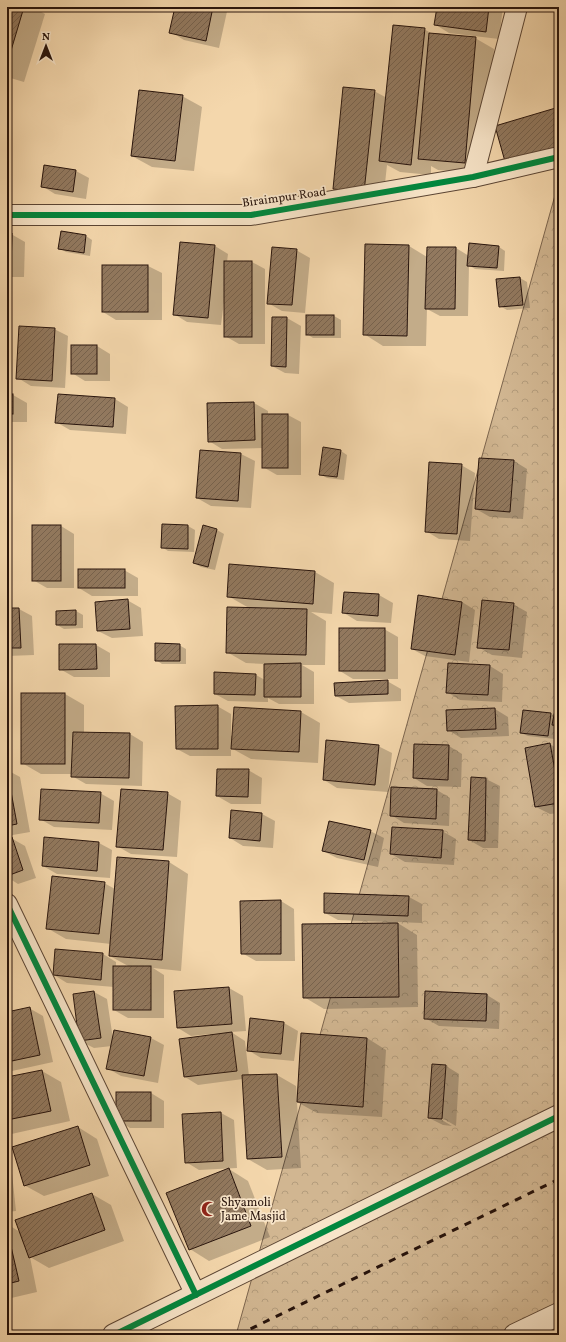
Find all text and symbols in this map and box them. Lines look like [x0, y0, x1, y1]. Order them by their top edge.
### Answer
north arrow [26, 26, 66, 66]
text: N [42, 30, 50, 45]
street label: Biraimpur Road [241, 184, 327, 212]
place label: Shyamoli Jame Masjid [221, 1195, 286, 1225]
mosque icon: Shyamoli Jame Masjid [200, 1200, 218, 1218]

